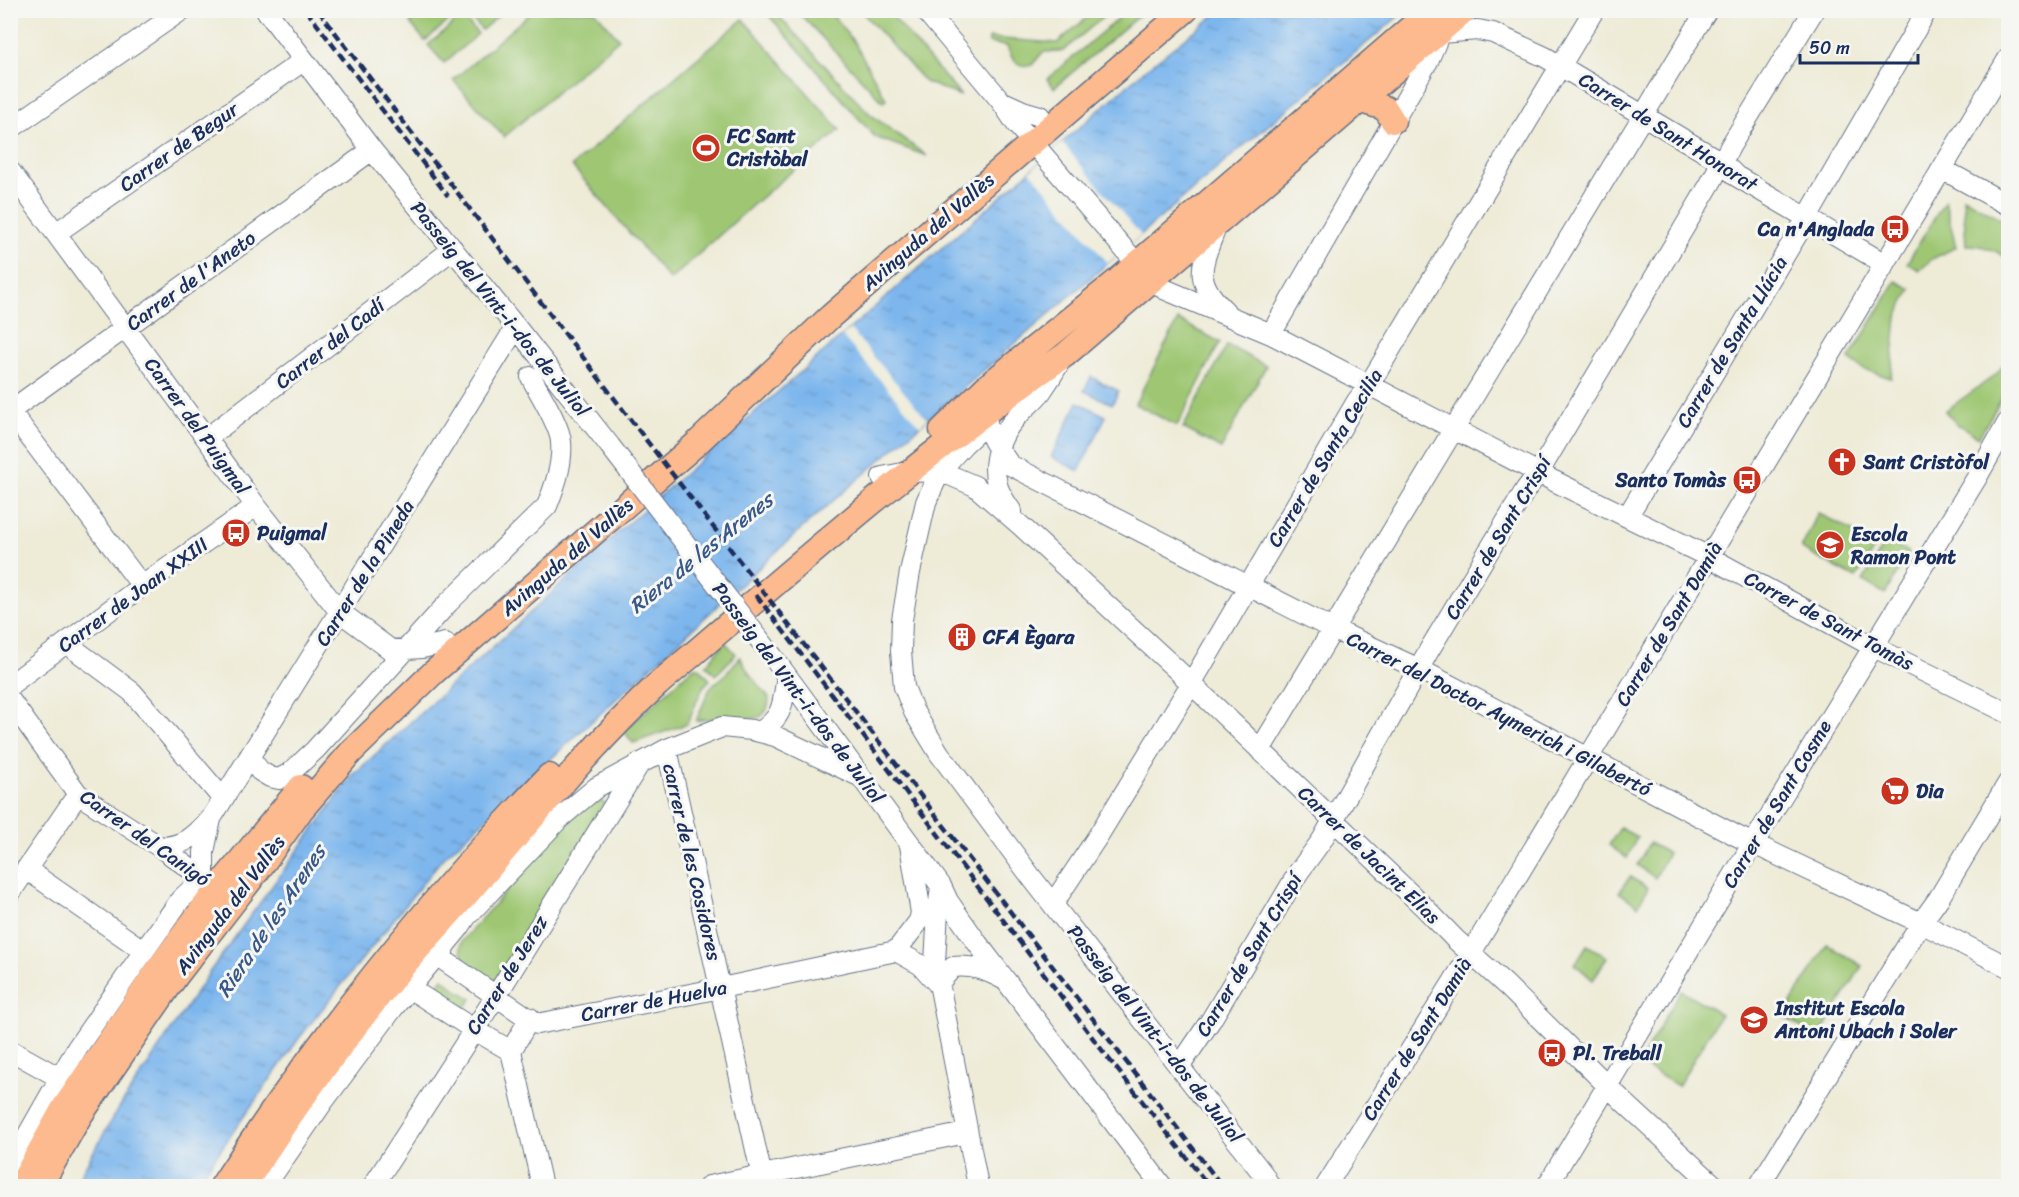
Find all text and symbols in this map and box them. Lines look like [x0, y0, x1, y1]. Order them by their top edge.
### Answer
scale bar [1800, 27, 1918, 65]
text: 50 m [1809, 32, 1850, 64]
street label: Carrer de Sant Honorat [1571, 63, 1765, 202]
street label: Carrer de Begur [112, 92, 247, 201]
place label: FC Sant Cristòbal [726, 119, 809, 177]
sports icon: FC Sant Cristòbal [690, 132, 722, 164]
street label: Avinguda del Vallès [853, 163, 1003, 301]
street label: Passeig del Vint-i-dos de Juliol [401, 193, 599, 425]
place label: Ca n'Anglada [1757, 212, 1875, 247]
bus stop icon: Ca n'Anglada [1879, 213, 1911, 245]
street label: Carrer de l'Aneto [118, 221, 264, 341]
street label: Carrer de Santa Llúcia [1667, 249, 1797, 435]
street label: Carrer del Cadí [267, 288, 395, 399]
street label: Carrer del Puigmal [135, 350, 260, 503]
street label: Carrer de Santa Cecilia [1258, 362, 1392, 554]
place label: Sant Cristòfol [1862, 445, 1990, 480]
church icon: Sant Cristòfol [1826, 446, 1858, 478]
street label: Carrer de Sant Crispí [1435, 447, 1562, 627]
place label: Santo Tomàs [1614, 463, 1727, 498]
bus stop icon: Santo Tomàs [1731, 464, 1763, 496]
water label: Riera de les Arenes [620, 480, 785, 624]
street label: Avinguda del Vallès [492, 488, 642, 626]
street label: Carrer de la Pineda [306, 493, 424, 653]
place label: Puigmal [257, 516, 328, 551]
bus stop icon: Puigmal [220, 517, 252, 549]
place label: Escola Ramon Pont [1850, 517, 1956, 575]
street label: Carrer de Joan XXIII [50, 528, 216, 662]
school or university icon: Escola Ramon Pont [1814, 529, 1846, 561]
street label: Carrer de Sant Damià [1606, 535, 1732, 713]
street label: Carrer de Sant Tomàs [1738, 561, 1921, 681]
street label: Passeig del Vint-i-dos de Juliol [703, 574, 894, 812]
place label: CFA Ègara [982, 620, 1075, 655]
building icon: CFA Ègara [946, 621, 978, 653]
street label: Carrer del Doctor Aymerich i Gilabertó [1340, 622, 1658, 807]
street label: Carrer de Sant Cosme [1713, 713, 1841, 895]
street label: carrer de les Cosidores [652, 760, 732, 965]
place label: Dia [1916, 774, 1944, 809]
supermarket icon: Dia [1879, 775, 1911, 807]
street label: Carrer de Jacint Elias [1289, 777, 1449, 934]
street label: Carrer del Canigó [72, 780, 218, 897]
street label: Avinguda del Vallès [165, 827, 295, 983]
water label: Riera de les Arenes [206, 834, 338, 1005]
street label: Carrer de Sant Crispí [1186, 864, 1313, 1044]
street label: Carrer de Jerez [456, 908, 558, 1042]
street label: Passeig del Vint-i-dos de Juliol [1058, 917, 1252, 1152]
street label: Carrer de Sant Damià [1352, 950, 1482, 1128]
street label: Carrer de Huelva [578, 970, 730, 1032]
place label: Institut Escola Antoni Ubach i Soler [1774, 991, 1958, 1049]
school or university icon: Institut Escola Antoni Ubach i Soler [1738, 1004, 1770, 1036]
place label: Pl. Treball [1573, 1036, 1663, 1071]
bus stop icon: Pl. Treball [1536, 1037, 1568, 1069]

